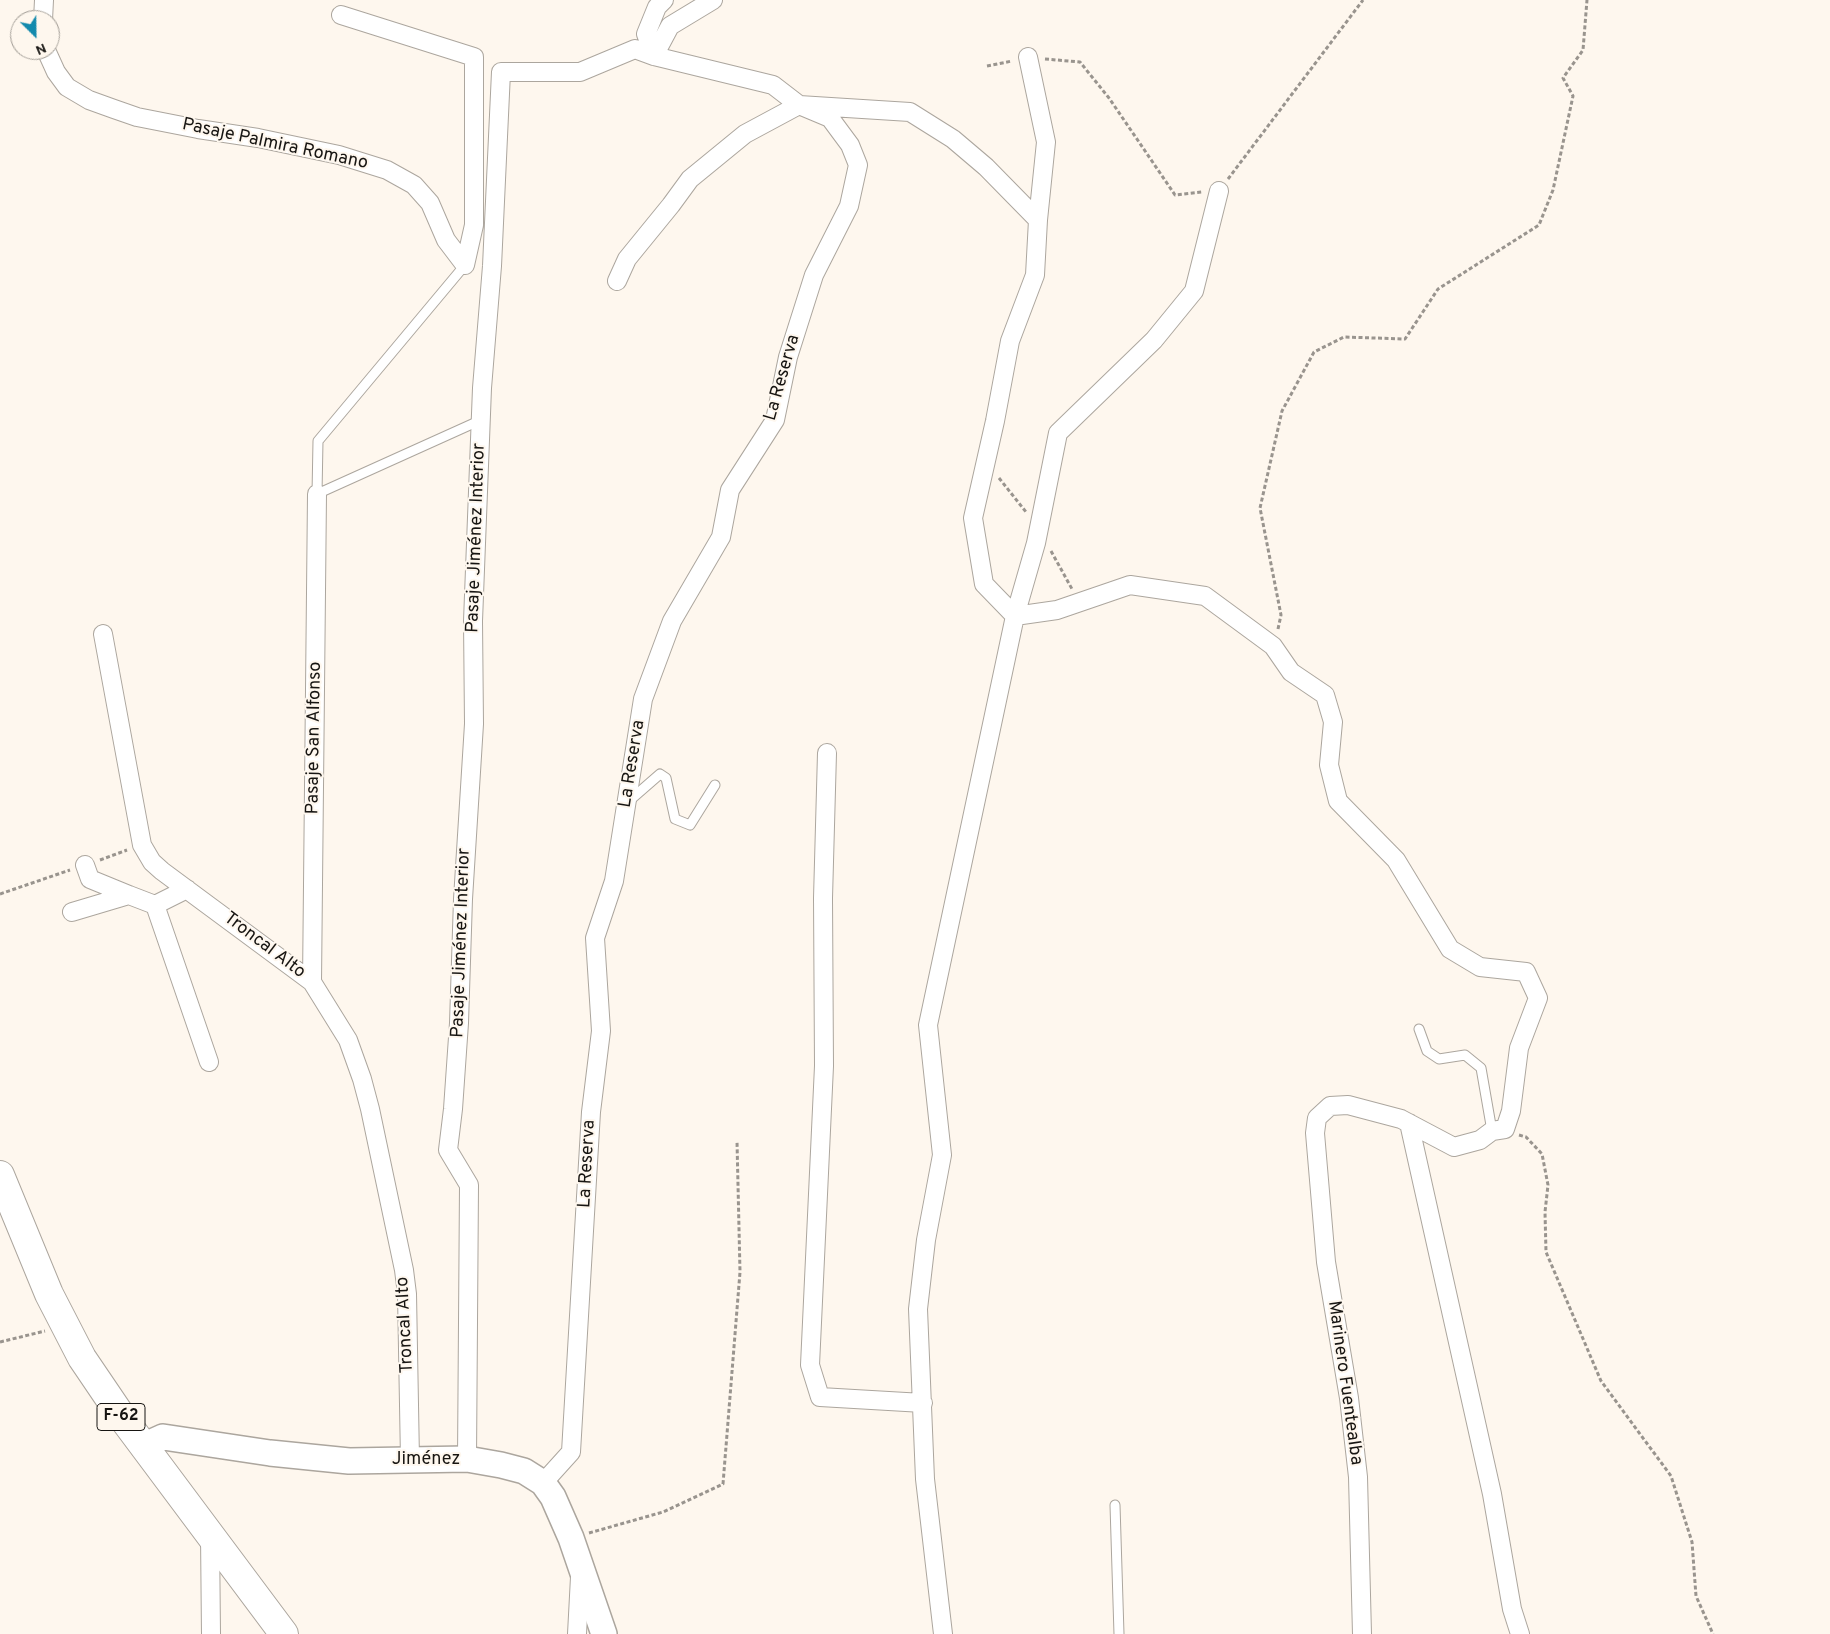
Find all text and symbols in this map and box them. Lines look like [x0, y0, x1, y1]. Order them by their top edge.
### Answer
north arrow [10, 10, 60, 60]
text: N [33, 39, 49, 58]
street label: Pasaje Palmira Romano [180, 115, 370, 175]
street label: La Reserva [760, 333, 806, 423]
street label: Pasaje Jiménez Interior [463, 443, 491, 633]
street label: Pasaje San Alfonso [303, 661, 327, 815]
street label: La Reserva [615, 719, 651, 809]
street label: Pasaje Jiménez Interior [448, 848, 476, 1038]
street label: Troncal Alto [219, 908, 309, 984]
street label: La Reserva [575, 1119, 601, 1209]
street label: Troncal Alto [393, 1276, 419, 1374]
street label: Marinero Fuentealba [1322, 1299, 1366, 1467]
road number: F-62 [97, 1404, 145, 1430]
street label: Jiménez [392, 1449, 460, 1471]

